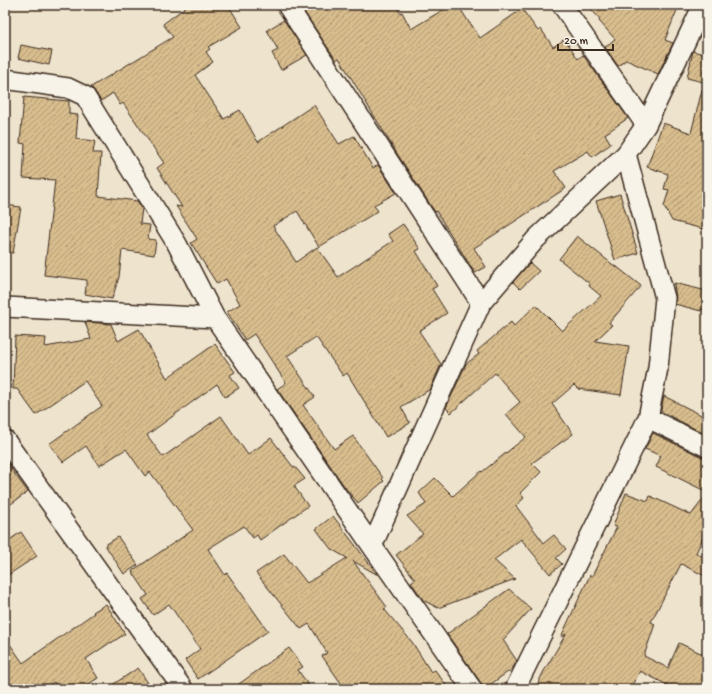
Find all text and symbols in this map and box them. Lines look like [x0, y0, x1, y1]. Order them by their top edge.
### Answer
scale bar [558, 26, 613, 52]
text: 20 m [564, 35, 589, 49]

